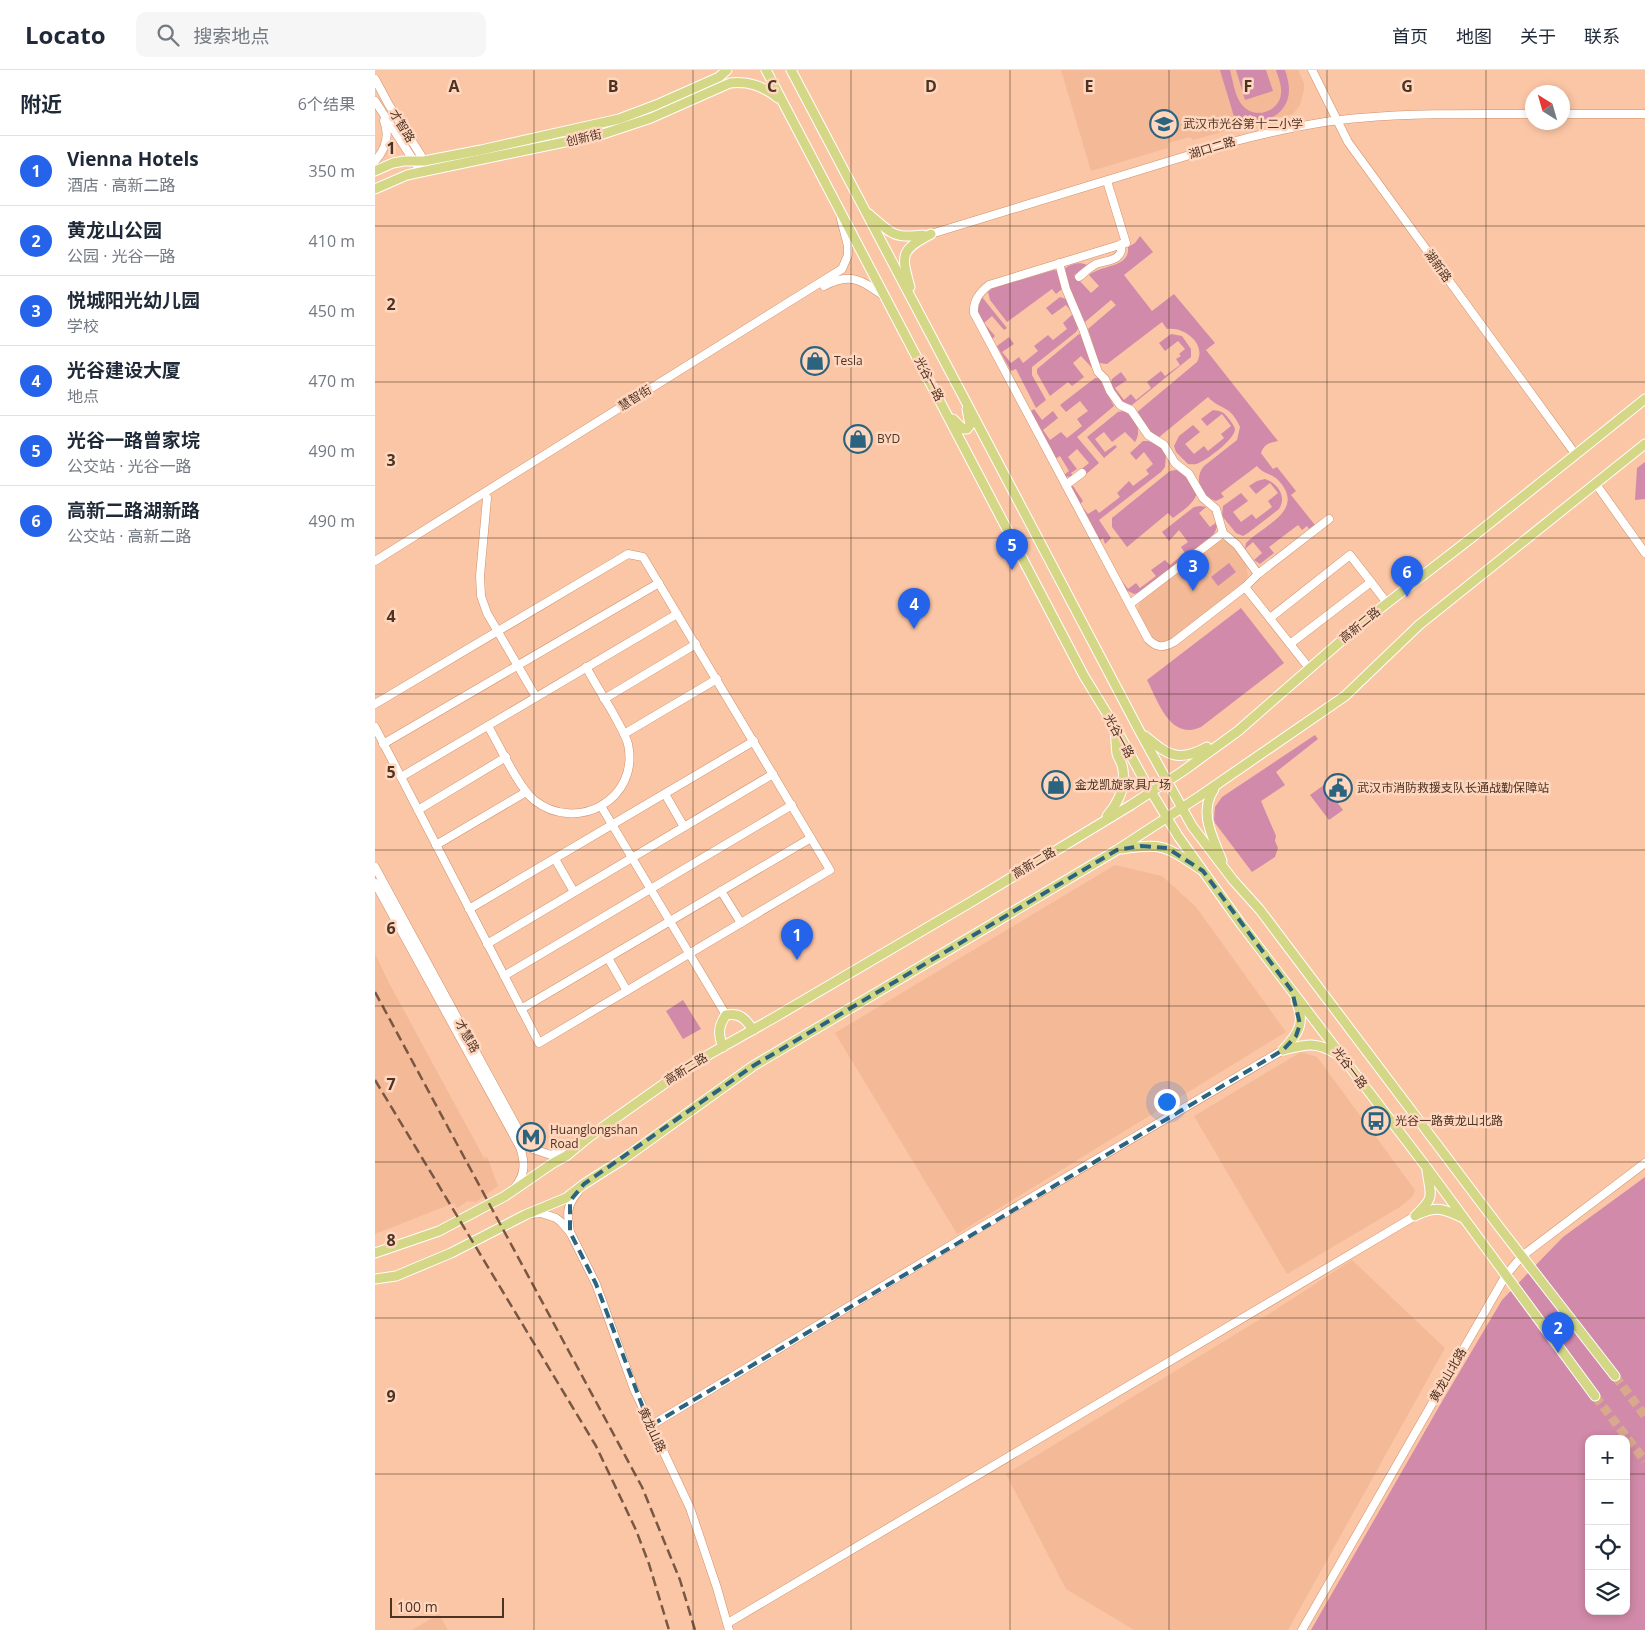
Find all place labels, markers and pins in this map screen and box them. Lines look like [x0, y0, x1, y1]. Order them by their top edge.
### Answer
school or university icon: 武汉市光谷第十二小学 [1149, 109, 1179, 139]
place label: 武汉市光谷第十二小学 [1183, 115, 1303, 132]
shop icon: Tesla [800, 346, 830, 376]
place label: Tesla [834, 352, 863, 369]
shop icon: BYD [843, 424, 873, 454]
place label: BYD [877, 430, 900, 447]
pin: 5 [996, 529, 1028, 570]
pin: 3 [1177, 550, 1209, 591]
pin: 6 [1391, 556, 1423, 597]
pin: 4 [898, 588, 930, 629]
shop icon: 金龙凯旋家具广场 [1041, 770, 1071, 800]
public building icon: 武汉市消防救援支队长通战勤保障站 [1323, 773, 1353, 803]
place label: 金龙凯旋家具广场 [1075, 776, 1171, 793]
place label: 武汉市消防救援支队长通战勤保障站 [1357, 779, 1549, 796]
pin: 1 [781, 919, 813, 960]
bus stop icon: 光谷一路黄龙山北路 [1361, 1106, 1391, 1136]
place label: 光谷一路黄龙山北路 [1395, 1112, 1503, 1129]
place label: Huanglongshan Road [550, 1121, 638, 1152]
metro station icon: Huanglongshan Road [516, 1122, 546, 1152]
pin: 2 [1542, 1312, 1574, 1353]

